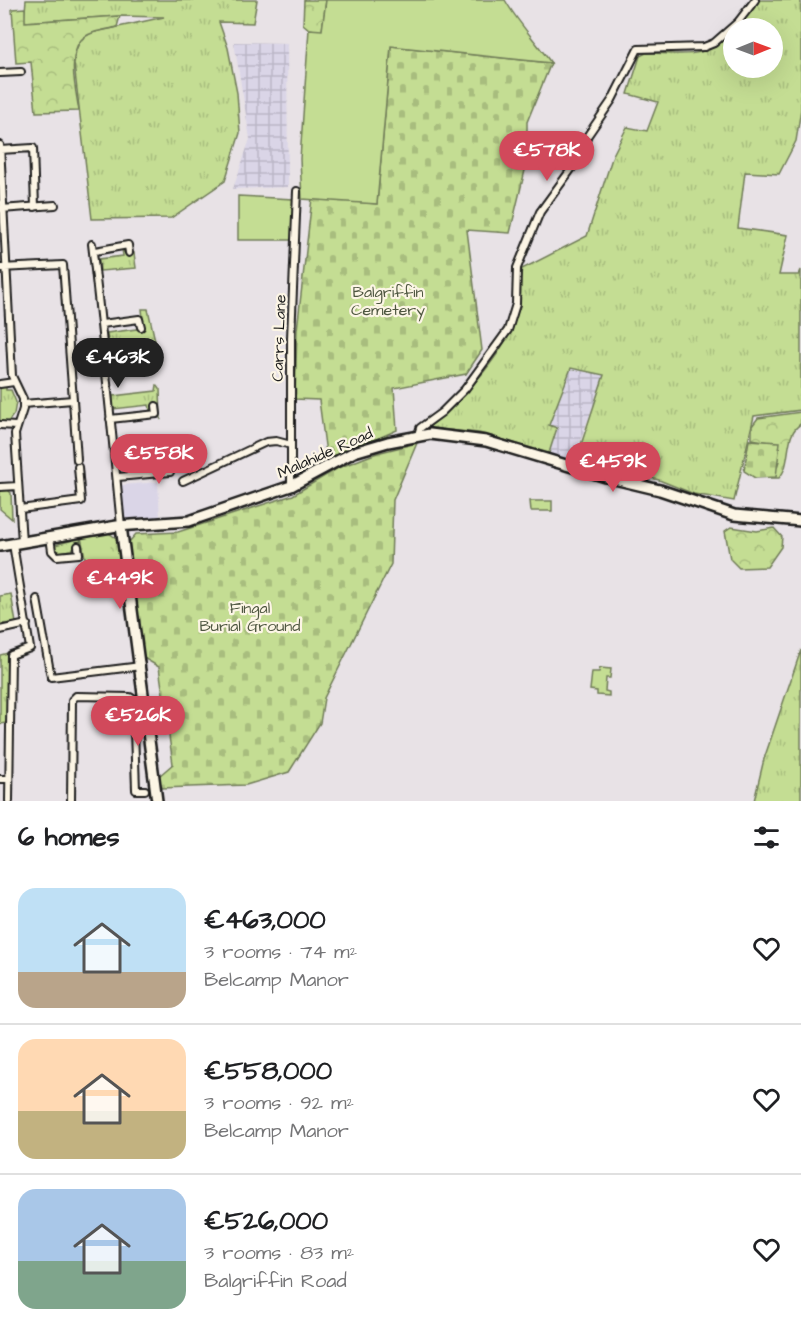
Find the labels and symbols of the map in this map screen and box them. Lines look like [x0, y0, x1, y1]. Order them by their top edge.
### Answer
north arrow [723, 18, 783, 78]
pin: €578K [505, 131, 589, 182]
park label: Balgriffin Cemetery [351, 281, 425, 322]
street label: Carrs Lane [266, 294, 292, 382]
pin: €463K [76, 338, 160, 389]
street label: Malahide Road [274, 422, 376, 484]
pin: €558K [117, 434, 201, 485]
pin: €459K [571, 442, 655, 493]
pin: €449K [78, 559, 162, 610]
park label: Fingal Burial Ground [199, 597, 301, 637]
pin: €526K [96, 696, 180, 747]

